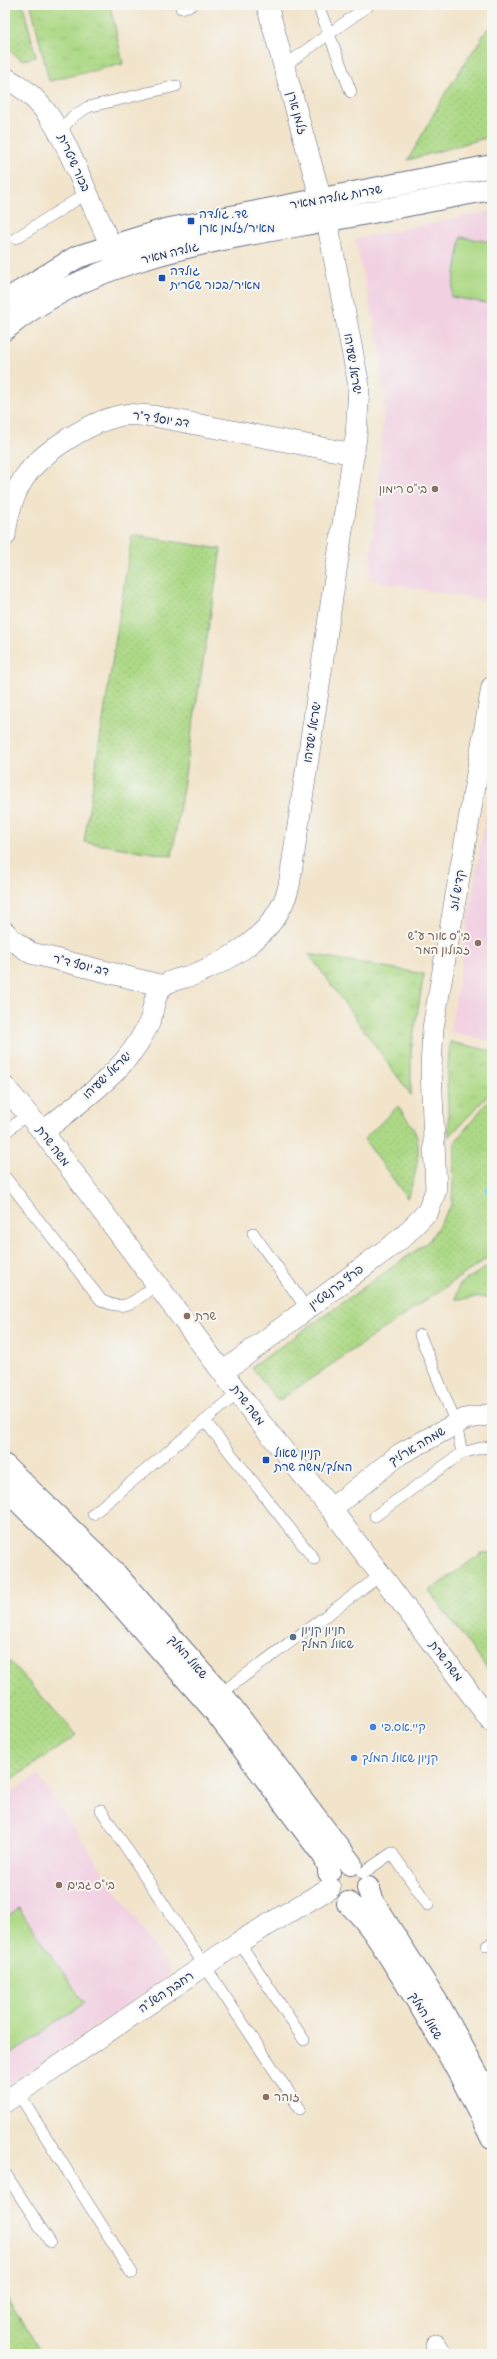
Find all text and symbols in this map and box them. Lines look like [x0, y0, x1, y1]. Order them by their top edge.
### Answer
street label: זלמן ארן [283, 89, 312, 136]
street label: בכור שיטרית [54, 130, 95, 194]
street label: שדרות גולדה מאיר [288, 180, 384, 213]
place label: שד. גולדה מאיר/זלמן ארן [199, 205, 275, 236]
marker: שד. גולדה מאיר/זלמן ארן [186, 216, 196, 226]
street label: גולדה מאיר [139, 237, 201, 268]
place label: גולדה מאיר/בכור שטרית [169, 262, 261, 293]
marker: גולדה מאיר/בכור שטרית [157, 273, 167, 283]
street label: ישראל ישעיהו [340, 332, 367, 396]
street label: דב יוסף ד"ר [132, 406, 191, 431]
place label: בי"ס רימון [379, 480, 427, 497]
marker: בי"ס רימון [430, 484, 440, 494]
street label: ישראל ישעיהו [298, 700, 325, 764]
street label: קדיש לוז [445, 868, 468, 912]
place label: בי"ס אור ע"ש זבולון המר [407, 927, 470, 958]
marker: בי"ס אור ע"ש זבולון המר [473, 938, 483, 948]
street label: דב יוסף ד"ר [51, 949, 111, 980]
street label: ישראל ישעיהו [78, 1047, 135, 1102]
street label: משה שרת [32, 1121, 74, 1170]
street label: פרץ ברנשטיין [305, 1260, 367, 1313]
place label: שרת [194, 1307, 217, 1324]
marker: שרת [182, 1311, 192, 1321]
street label: משה שרת [227, 1380, 269, 1429]
street label: שמחה ארליך [385, 1422, 448, 1469]
place label: קניון שאול המלך/משה שרת [273, 1444, 352, 1475]
marker: קניון שאול המלך/משה שרת [261, 1455, 271, 1465]
place label: חניון קניון שאול המלך [301, 1621, 354, 1652]
street label: שאול המלך [165, 1631, 213, 1683]
marker: חניון קניון שאול המלך [288, 1632, 298, 1642]
street label: משה שרת [425, 1636, 467, 1685]
place label: קיי.אס.פי [381, 1718, 426, 1735]
marker: קיי.אס.פי [368, 1722, 378, 1732]
place label: קניון שאול המלך [362, 1749, 438, 1766]
marker: קניון שאול המלך [349, 1753, 359, 1763]
place label: בי"ס גבים [67, 1876, 115, 1893]
marker: בי"ס גבים [54, 1880, 64, 1890]
street label: רחבת השל"ה [135, 1967, 197, 2016]
street label: שאול המלך [406, 1989, 448, 2043]
place label: זוהר [274, 2088, 300, 2105]
marker: זוהר [261, 2092, 271, 2102]

